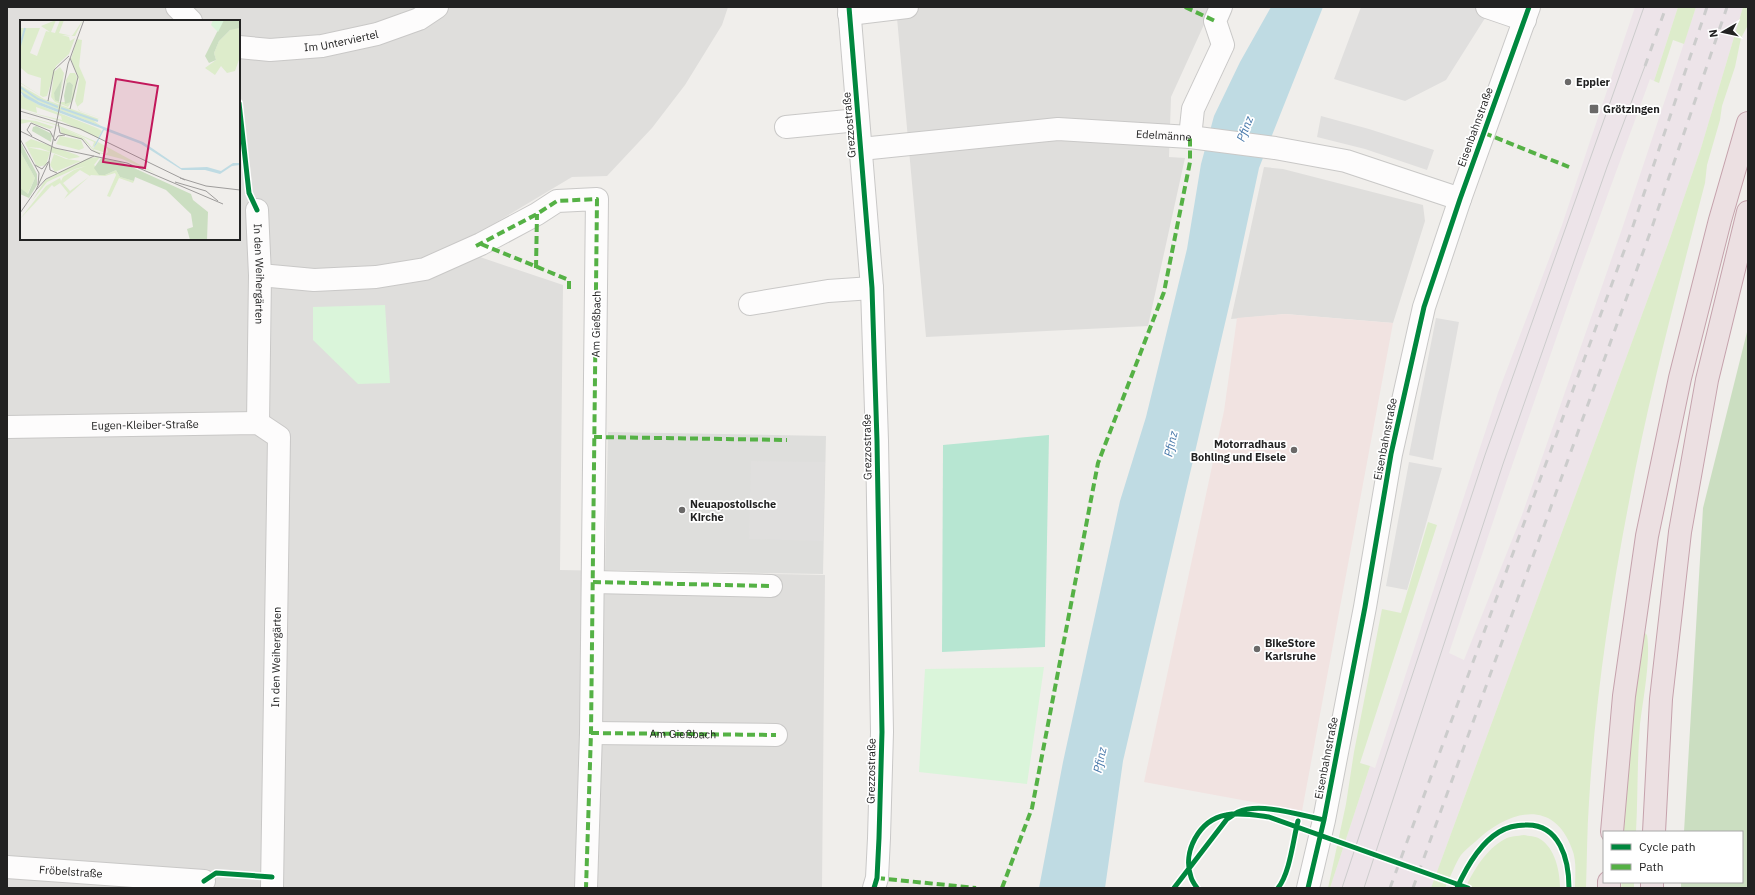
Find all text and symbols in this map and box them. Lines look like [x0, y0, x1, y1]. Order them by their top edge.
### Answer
north arrow [1703, 12, 1743, 52]
inset map [20, 20, 240, 240]
street label: Im Unterviertel [303, 27, 380, 54]
text: N [1706, 29, 1721, 39]
place label: Eppler [1576, 75, 1611, 89]
marker: Eppler [1563, 77, 1573, 87]
street label: Eisenbahnstraße [1454, 85, 1496, 169]
street label: Grezzostraße [839, 92, 859, 158]
place label: Grötzingen [1603, 102, 1660, 116]
marker: Grötzingen [1588, 103, 1600, 115]
water label: Pfinz [1233, 113, 1256, 144]
street label: Edelmänne [1136, 127, 1192, 144]
street label: In den Weihergärten [251, 223, 267, 325]
street label: Am Gießbach [588, 291, 604, 357]
street label: Eisenbahnstraße [1370, 397, 1400, 481]
street label: Grezzostraße [859, 414, 875, 480]
street label: Eugen-Kleiber-Straße [91, 417, 199, 433]
water label: Pfinz [1160, 429, 1181, 458]
place label: Motorradhaus Bohling und Eisele [1191, 437, 1286, 464]
marker: Motorradhaus Bohling und Eisele [1289, 445, 1299, 455]
place label: Neuapostolische Kirche [690, 497, 776, 524]
marker: Neuapostolische Kirche [677, 505, 687, 515]
street label: In den Weihergärten [268, 606, 284, 708]
place label: BikeStore Karlsruhe [1265, 636, 1316, 663]
marker: BikeStore Karlsruhe [1252, 644, 1262, 654]
street label: Eisenbahnstraße [1311, 716, 1341, 800]
street label: Am Gießbach [649, 727, 716, 741]
street label: Grezzostraße [863, 738, 879, 804]
water label: Pfinz [1089, 745, 1110, 774]
legend [1603, 831, 1743, 883]
text: Cycle path [1639, 839, 1696, 854]
text: Path [1639, 859, 1664, 874]
street label: Fröbelstraße [39, 862, 103, 881]

